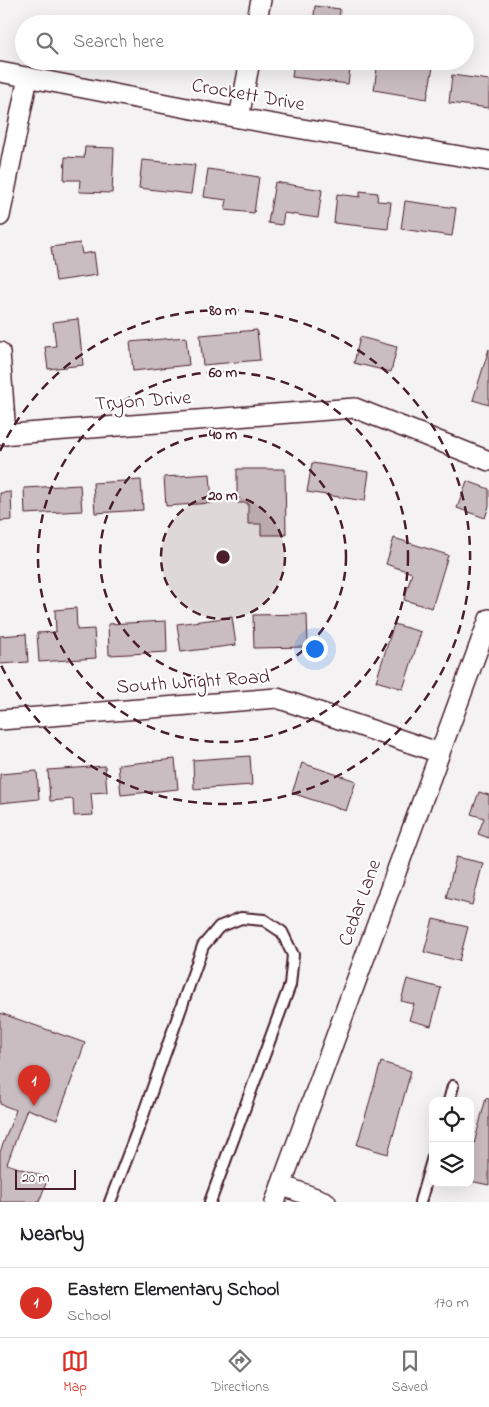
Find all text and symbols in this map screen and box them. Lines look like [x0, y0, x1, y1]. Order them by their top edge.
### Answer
search box [15, 15, 474, 70]
icon: search [33, 29, 61, 57]
text: Search here [73, 29, 164, 56]
street label: Crockett Drive [189, 72, 307, 120]
text: 80 m [208, 300, 237, 322]
text: 60 m [208, 362, 238, 384]
street label: Tryon Drive [94, 384, 192, 420]
text: 40 m [208, 424, 237, 446]
text: 20 m [207, 485, 238, 507]
centre of rings [214, 548, 232, 566]
your location [302, 636, 328, 662]
street label: South Wright Road [115, 663, 271, 704]
street label: Cedar Lane [332, 856, 390, 950]
pin: 1 [18, 1065, 50, 1106]
map controls [429, 1097, 474, 1187]
button: locate [429, 1097, 474, 1142]
button: layers [429, 1142, 474, 1187]
scale bar [15, 1167, 76, 1190]
text: 20 m [22, 1168, 49, 1189]
text: Nearby [20, 1220, 84, 1250]
text: Eastern Elementary School [67, 1277, 279, 1304]
text: 1 [33, 1291, 39, 1315]
text: 170 m [434, 1291, 469, 1315]
text: School [67, 1304, 111, 1328]
tab: Map [61, 1347, 89, 1398]
tab: Directions [211, 1347, 269, 1398]
tab: Saved [391, 1347, 428, 1398]

